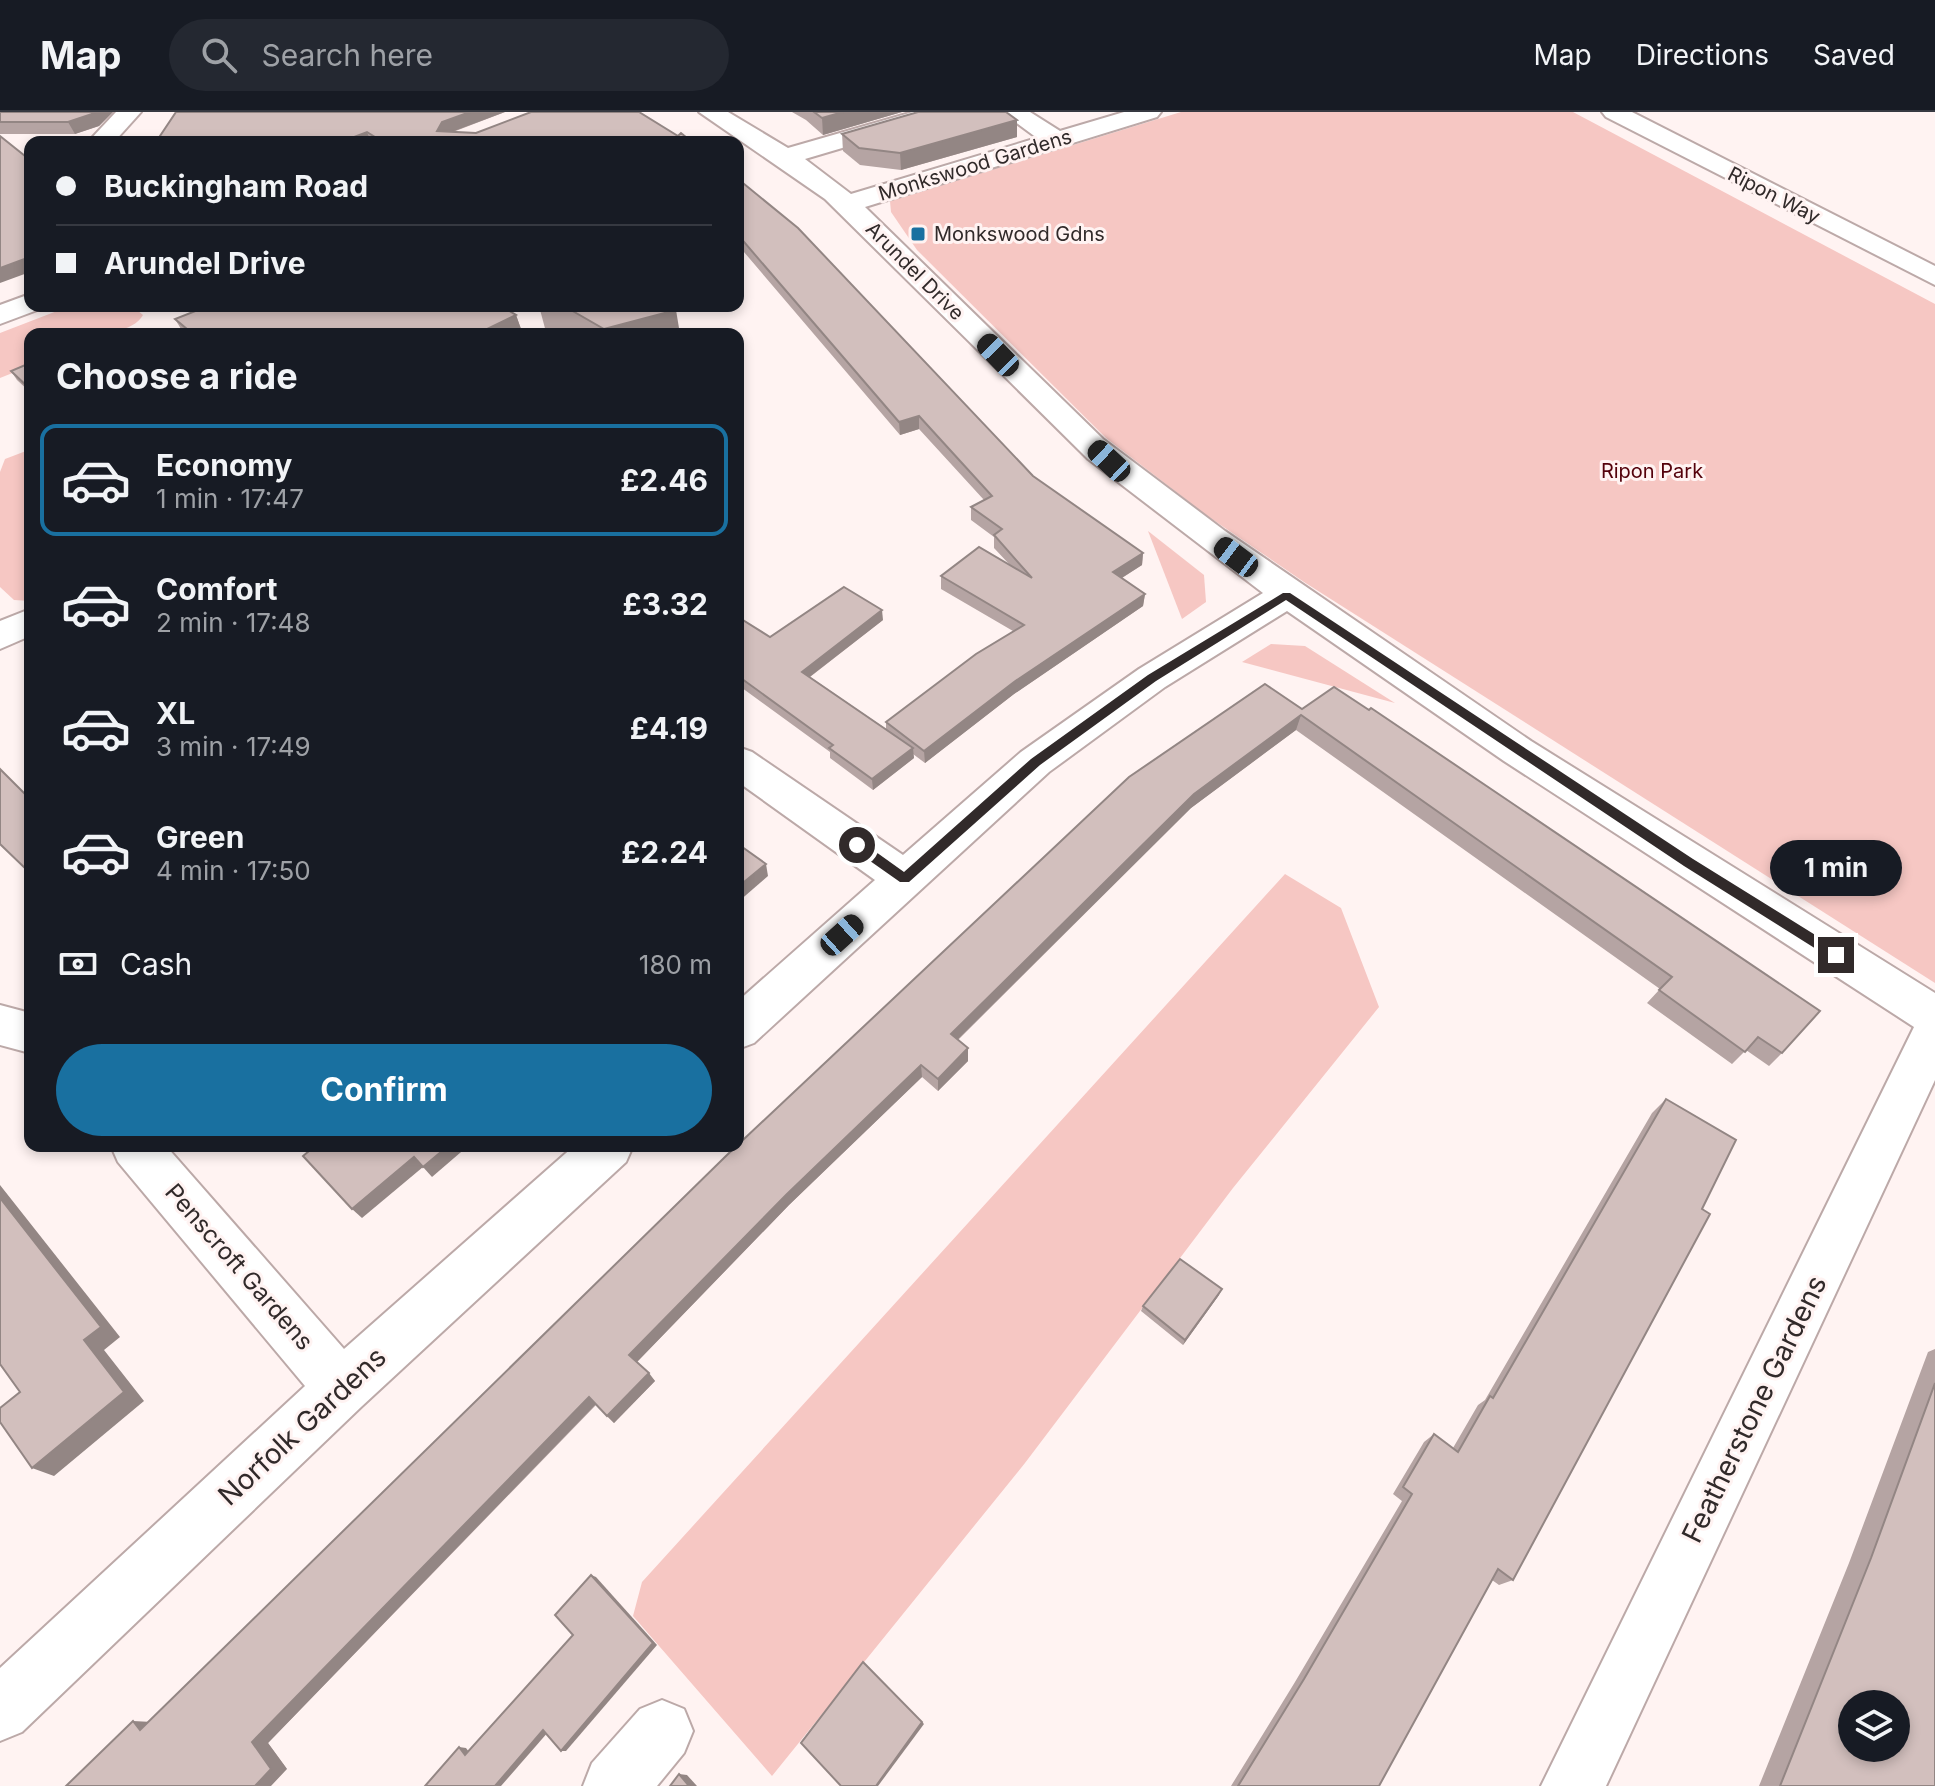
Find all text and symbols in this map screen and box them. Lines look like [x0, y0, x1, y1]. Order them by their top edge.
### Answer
search box [169, 19, 729, 91]
text: Map [40, 32, 121, 78]
icon: search [197, 33, 241, 77]
text: Search here [261, 37, 433, 73]
text: Map [1533, 38, 1592, 72]
text: Directions [1636, 38, 1769, 72]
text: Saved [1813, 38, 1895, 72]
street label: Monkswood Gardens [875, 124, 1075, 206]
street label: Ripon Way [1724, 162, 1824, 228]
text: Buckingham Road [104, 168, 368, 204]
street label: Arundel Drive [861, 217, 969, 325]
place label: Monkswood Gdns [934, 222, 1105, 246]
marker: Monkswood Gdns [909, 225, 927, 243]
text: Arundel Drive [104, 245, 306, 281]
car [973, 329, 1023, 381]
text: Choose a ride [56, 354, 298, 398]
car [1083, 436, 1135, 486]
icon: car [60, 444, 132, 516]
text: Economy [156, 447, 292, 483]
park label: Ripon Park [1601, 459, 1703, 483]
text: £2.46 [620, 462, 708, 498]
text: 1 min · 17:47 [156, 483, 304, 514]
car [1210, 533, 1262, 581]
icon: car [60, 568, 132, 640]
text: Comfort [156, 571, 277, 607]
text: £3.32 [623, 586, 708, 622]
text: 2 min · 17:48 [156, 607, 311, 638]
icon: car [60, 692, 132, 764]
text: XL [156, 695, 195, 731]
text: £4.19 [630, 710, 708, 746]
text: 3 min · 17:49 [156, 731, 311, 762]
icon: car [60, 816, 132, 888]
text: Green [156, 819, 244, 855]
route start [839, 827, 875, 863]
text: £2.24 [621, 834, 708, 870]
callout: 1 min [1770, 839, 1902, 895]
text: 1 min [1804, 852, 1868, 883]
text: 4 min · 17:50 [156, 855, 311, 886]
car [816, 910, 868, 960]
route end [1818, 937, 1854, 973]
icon: cash [56, 942, 100, 986]
text: Cash [120, 946, 192, 982]
text: 180 m [639, 949, 712, 980]
button: Confirm [56, 1044, 712, 1136]
street label: Penscroft Gardens [159, 1178, 320, 1356]
street label: Featherstone Gardens [1674, 1270, 1834, 1548]
street label: Norfolk Gardens [211, 1340, 393, 1512]
map controls [1838, 1690, 1910, 1762]
button: layers [1838, 1690, 1910, 1762]

